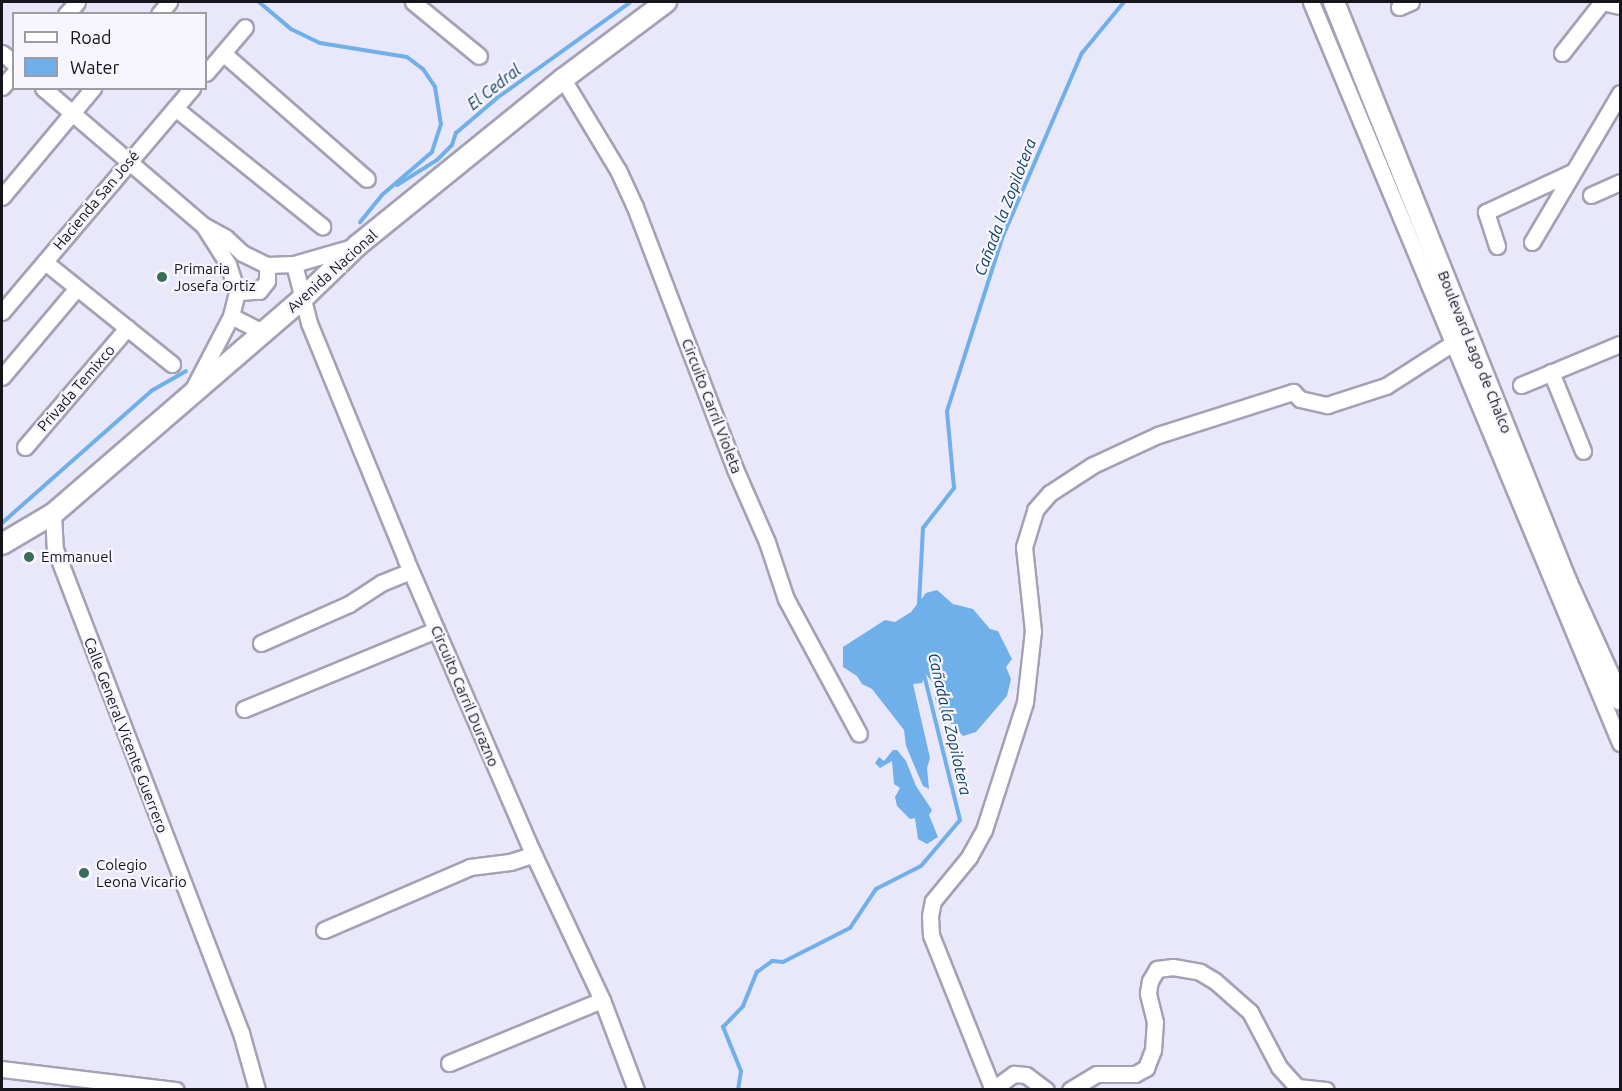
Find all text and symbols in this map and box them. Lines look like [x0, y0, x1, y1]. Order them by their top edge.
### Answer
legend [12, 12, 207, 90]
text: Road [70, 27, 112, 47]
text: Water [70, 57, 119, 77]
water label: El Cedral [463, 60, 525, 114]
water label: Cañada la Zopilotera [970, 136, 1040, 278]
street label: Hacienda San José [49, 147, 143, 253]
street label: Avenida Nacional [283, 226, 381, 316]
place label: Primaria Josefa Ortiz [174, 259, 256, 294]
street label: Boulevard Lago de Chalco [1434, 268, 1516, 436]
marker: Primaria Josefa Ortiz [155, 270, 169, 284]
street label: Circuito Carril Violeta [678, 336, 746, 476]
street label: Privada Temixco [34, 341, 118, 435]
place label: Emmanuel [41, 548, 112, 566]
marker: Emmanuel [22, 550, 36, 564]
street label: Circuito Carril Durazno [427, 623, 503, 769]
street label: Calle General Vicente Guerrero [80, 635, 172, 835]
water label: Cañada la Zopilotera [924, 651, 976, 797]
place label: Colegio Leona Vicario [96, 855, 187, 890]
marker: Colegio Leona Vicario [77, 866, 91, 880]

